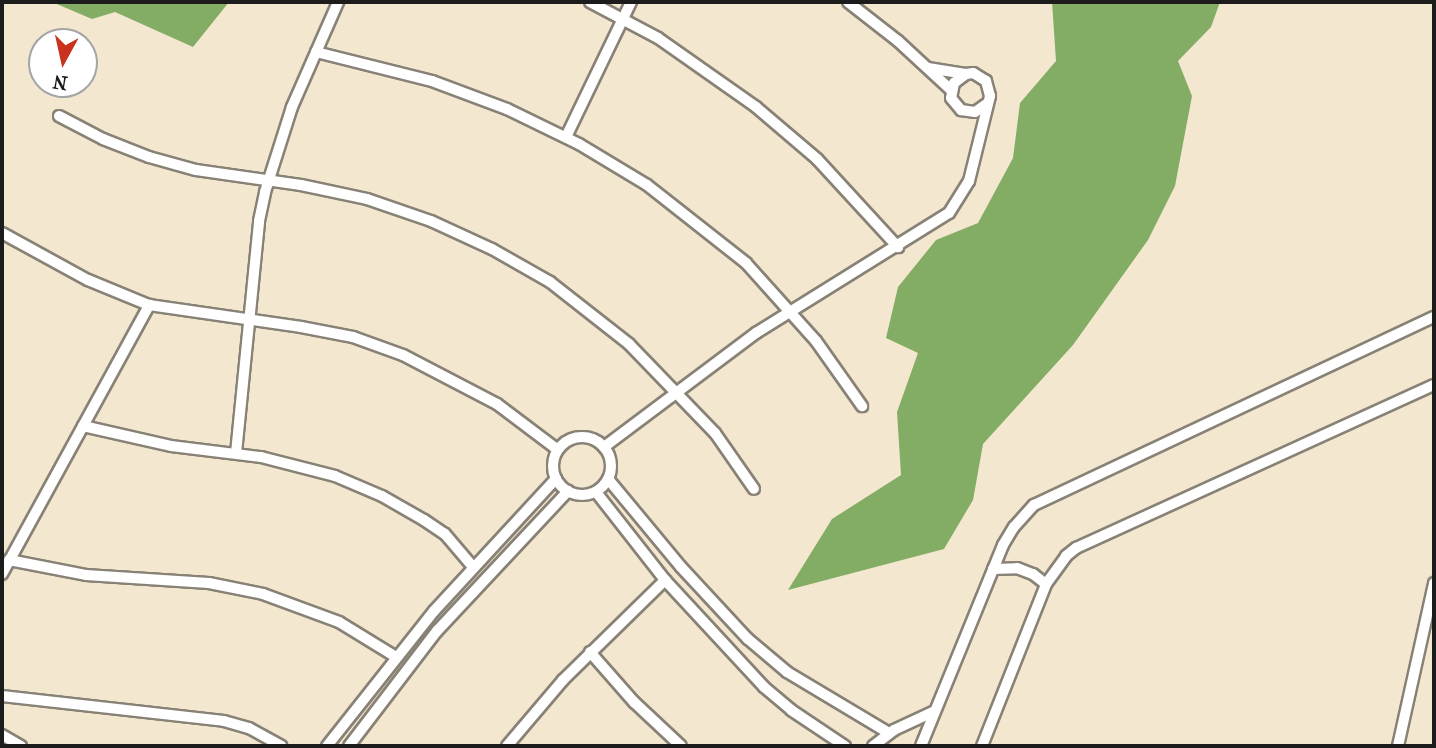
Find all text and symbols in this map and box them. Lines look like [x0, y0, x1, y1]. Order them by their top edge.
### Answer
north arrow [28, 28, 98, 98]
text: N [52, 70, 69, 94]

